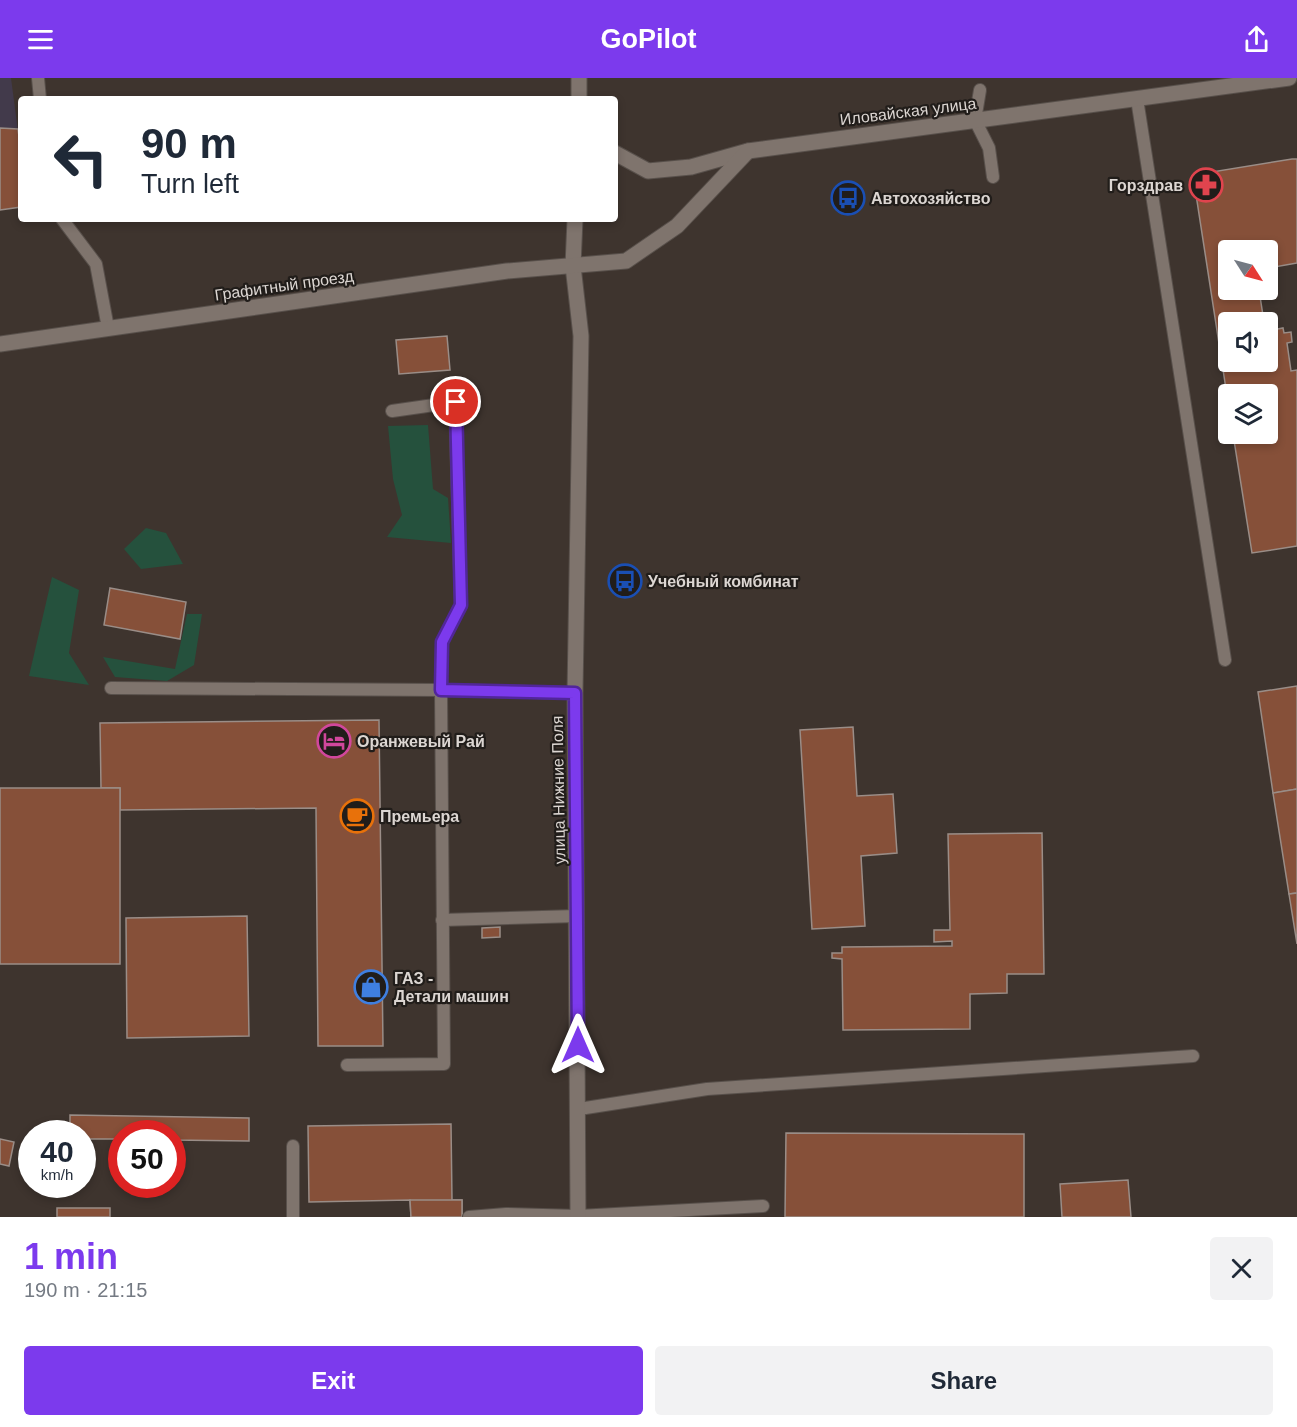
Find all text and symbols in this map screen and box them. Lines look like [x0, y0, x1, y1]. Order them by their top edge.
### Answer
icon: menu [24, 23, 57, 56]
icon: share [1240, 23, 1273, 56]
text: GoPilot [601, 24, 697, 54]
street label: Иловайская улица [839, 95, 977, 128]
icon: left [42, 120, 120, 198]
text: 90 m [141, 120, 237, 167]
pharmacy icon: Горздрав [1188, 167, 1224, 203]
text: Turn left [141, 169, 239, 199]
place label: Горздрав [1109, 177, 1183, 194]
bus stop icon: Автохозяйство [830, 180, 866, 216]
place label: Автохозяйство [871, 190, 991, 207]
north arrow [1218, 240, 1278, 300]
map controls [1218, 240, 1278, 444]
street label: Графитный проезд [214, 267, 355, 304]
button: sound [1218, 312, 1278, 372]
pin [430, 376, 481, 427]
button: layers [1218, 384, 1278, 444]
icon: arrive [439, 385, 472, 418]
bus stop icon: Учебный комбинат [607, 563, 643, 599]
place label: Учебный комбинат [648, 573, 799, 590]
street label: улица Нижние Поля [549, 715, 568, 865]
hotel icon: Оранжевый Рай [316, 723, 352, 759]
place label: Оранжевый Рай [357, 733, 485, 750]
cafe icon: Премьера [339, 798, 375, 834]
place label: Премьера [380, 808, 459, 825]
shop icon: ГАЗ - Детали машин [353, 969, 389, 1005]
place label: ГАЗ - Детали машин [394, 970, 509, 1005]
position arrow [546, 1013, 610, 1077]
speed limit sign: 50 [108, 1120, 186, 1198]
text: 40 [40, 1135, 74, 1168]
text: km/h [41, 1166, 73, 1183]
text: 1 min [24, 1236, 118, 1277]
button: close [1210, 1237, 1273, 1300]
text: 190 m · 21:15 [24, 1279, 147, 1301]
button: Exit [24, 1346, 643, 1415]
button: Share [655, 1346, 1273, 1415]

